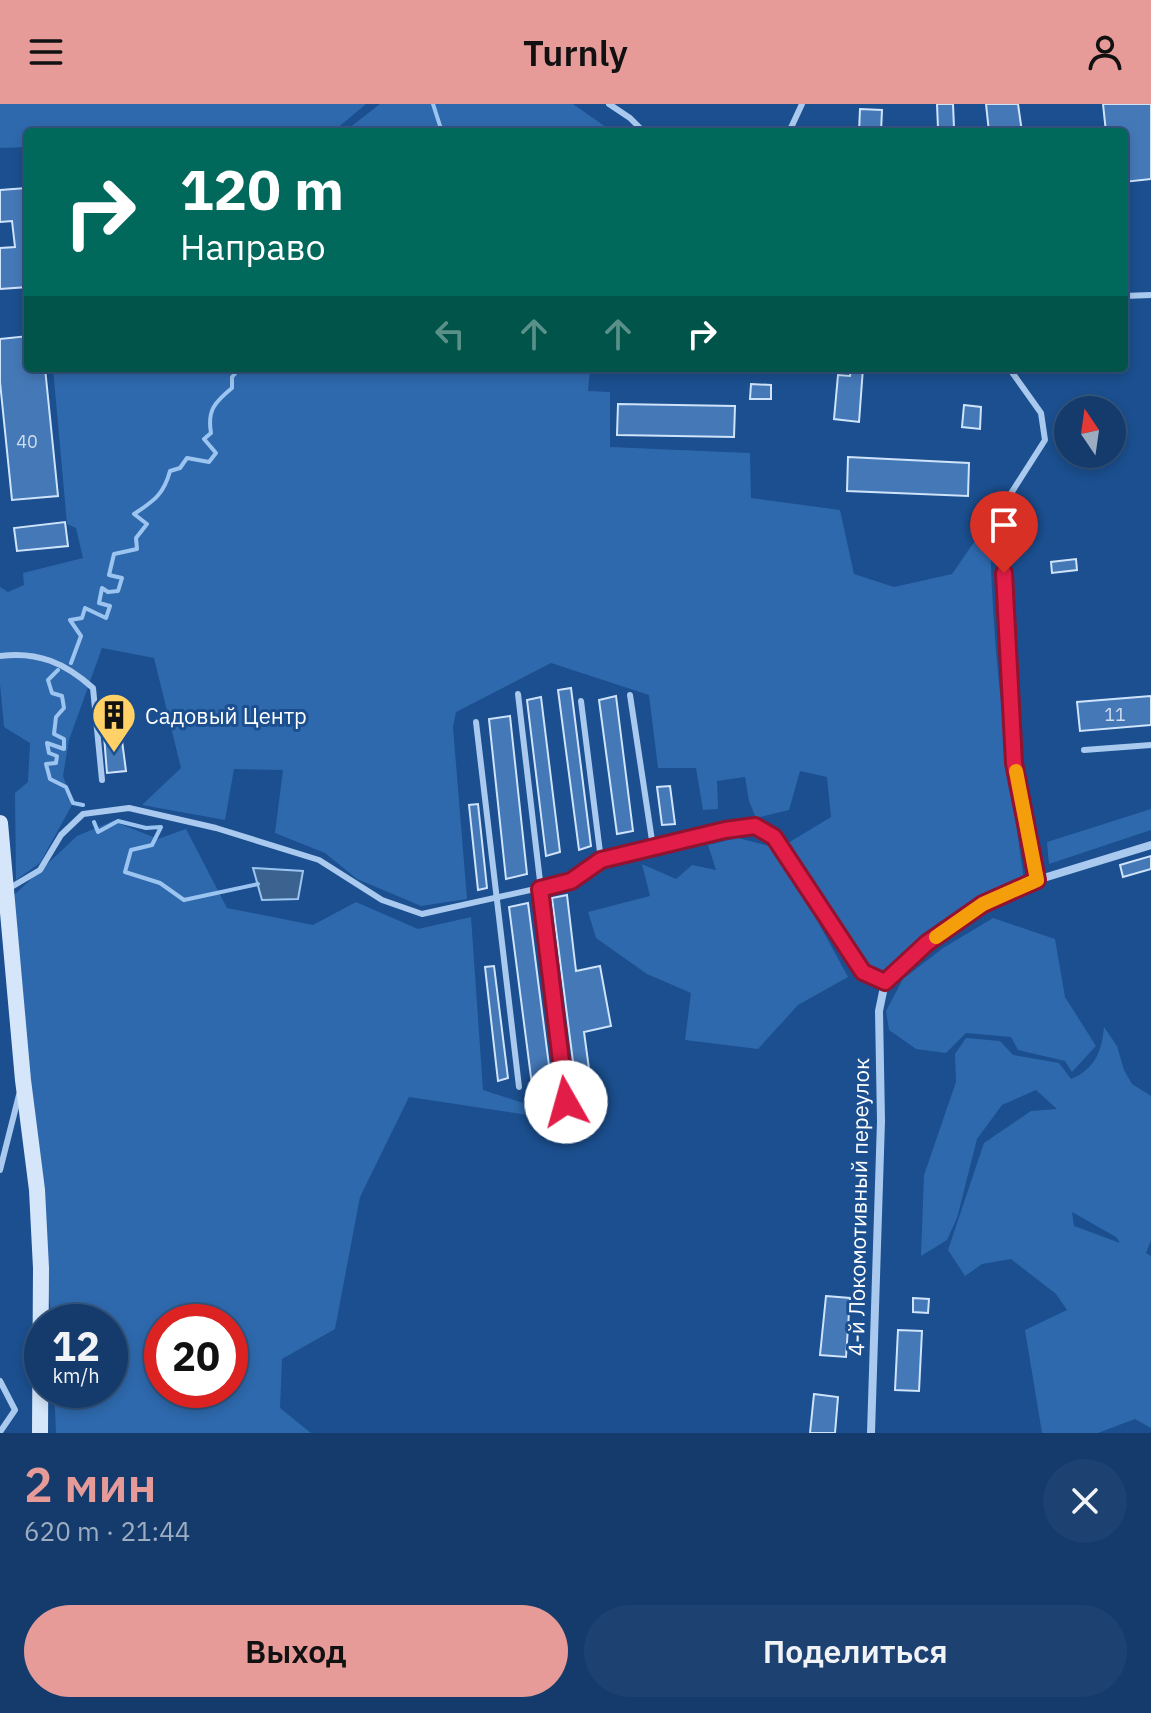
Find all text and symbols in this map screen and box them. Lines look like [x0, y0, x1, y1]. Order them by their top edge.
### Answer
text: Turnly [523, 29, 628, 76]
icon: menu [24, 30, 68, 74]
icon: person [1083, 30, 1127, 74]
text: 120 m [180, 153, 344, 225]
icon: right [48, 160, 152, 264]
text: Направо [180, 223, 326, 270]
icon: left [428, 312, 472, 356]
icon: ahead [512, 312, 556, 356]
icon: ahead [596, 312, 640, 356]
icon: right [680, 312, 724, 356]
north arrow [1054, 396, 1126, 468]
map controls [1054, 396, 1126, 468]
house number: 40 [16, 430, 38, 453]
pin [970, 491, 1038, 573]
icon: arrive [982, 503, 1026, 547]
building icon: Садовый Центр [90, 691, 138, 754]
place label: Садовый Центр [145, 701, 307, 730]
house number: 11 [1104, 703, 1126, 726]
street label: 4-й Локомотивный переулок [841, 1058, 875, 1356]
position arrow [524, 1060, 608, 1144]
speed limit sign: 20 [144, 1304, 248, 1408]
text: 12 [52, 1320, 100, 1372]
text: km/h [52, 1362, 100, 1389]
text: 2 мин [24, 1453, 157, 1515]
button: close [1043, 1459, 1127, 1543]
text: 620 m · 21:44 [24, 1514, 190, 1548]
button: Выход [24, 1605, 568, 1697]
button: Поделиться [584, 1605, 1127, 1697]

